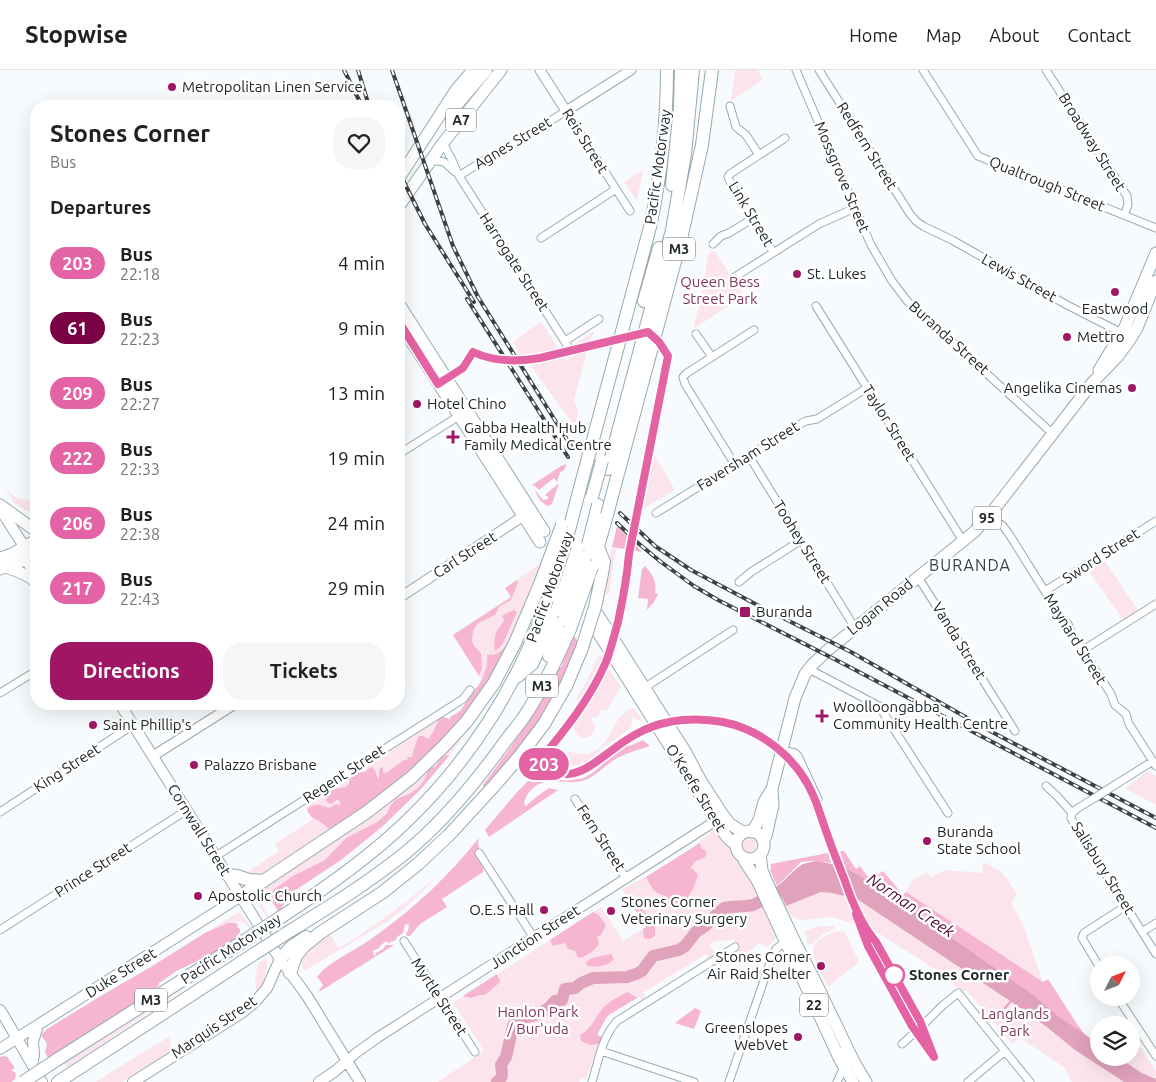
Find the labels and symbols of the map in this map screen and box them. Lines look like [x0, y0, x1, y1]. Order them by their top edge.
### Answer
place label: Metropolitan Linen Service [182, 78, 363, 95]
marker: Metropolitan Linen Service [166, 81, 178, 93]
street label: Broadway Street [1055, 90, 1129, 194]
street label: Redfern Street [834, 99, 901, 193]
street label: Reis Street [559, 105, 612, 176]
road number: A7 [446, 108, 476, 132]
street label: Pacific Motorway [641, 108, 674, 226]
street label: Agnes Street [471, 113, 555, 172]
street label: Mossgrove Street [811, 119, 874, 235]
street label: Qualtrough Street [987, 153, 1108, 215]
street label: Link Street [725, 178, 777, 249]
street label: Harrogate Street [476, 209, 553, 314]
road number: M3 [663, 238, 695, 260]
street label: Lewis Street [979, 250, 1060, 305]
place label: St. Lukes [807, 265, 866, 282]
marker: St. Lukes [791, 268, 803, 280]
park label: Queen Bess Street Park [680, 273, 760, 307]
marker: Eastwood [1109, 286, 1121, 298]
street label: Buranda Street [906, 297, 993, 378]
place label: Eastwood [1082, 300, 1148, 317]
place label: Mettro [1077, 328, 1125, 345]
marker: Mettro [1061, 331, 1073, 343]
place label: Angelika Cinemas [1004, 379, 1122, 396]
street label: Taylor Street [859, 382, 920, 464]
marker: Angelika Cinemas [1126, 382, 1138, 394]
place label: Hotel Chino [427, 395, 507, 412]
marker: Hotel Chino [411, 398, 423, 410]
street label: Faversham Street [693, 417, 802, 494]
place label: Gabba Health Hub Family Medical Centre [464, 419, 612, 453]
marker: Gabba Health Hub Family Medical Centre [446, 430, 460, 444]
street label: Toohey Street [770, 497, 835, 586]
road number: 95 [973, 506, 1001, 529]
street label: Sword Street [1059, 524, 1142, 587]
street label: Carl Street [430, 528, 500, 581]
street label: Pacific Motorway [523, 529, 576, 644]
district label: BURANDA [929, 556, 1011, 574]
street label: Logan Road [844, 575, 916, 638]
street label: Maynard Street [1041, 590, 1110, 687]
street label: Vanda Street [929, 599, 990, 682]
place label: Buranda [756, 603, 813, 620]
marker: Buranda [738, 605, 752, 619]
road number: M3 [526, 674, 558, 698]
place label: Woolloongabba Community Health Centre [833, 698, 1008, 732]
marker: Woolloongabba Community Health Centre [815, 709, 829, 723]
place label: Saint Phillip's [103, 716, 191, 733]
marker: Saint Phillip's [87, 719, 99, 731]
street label: King Street [30, 740, 103, 795]
street label: Regent Street [300, 741, 388, 806]
street label: O'Keefe Street [663, 741, 730, 835]
line badge: 203 [515, 748, 573, 780]
place label: Palazzo Brisbane [204, 756, 317, 773]
marker: Palazzo Brisbane [188, 759, 200, 771]
street label: Cornwall Street [164, 781, 234, 879]
street label: Fern Street [574, 801, 629, 874]
street label: Salisbury Street [1068, 818, 1139, 917]
place label: Buranda State School [937, 823, 1021, 857]
marker: Buranda State School [921, 835, 933, 847]
street label: Prince Street [51, 839, 134, 901]
water label: Norman Creek [864, 869, 958, 941]
place label: Apostolic Church [208, 887, 322, 904]
marker: Apostolic Church [192, 890, 204, 902]
place label: Stones Corner Veterinary Surgery [621, 893, 747, 927]
place label: O.E.S Hall [469, 901, 534, 918]
street label: Junction Street [487, 901, 583, 972]
marker: O.E.S Hall [538, 904, 550, 916]
marker: Stones Corner Veterinary Surgery [605, 905, 617, 917]
street label: Pacific Motorway [177, 910, 284, 987]
street label: Duke Street [82, 944, 159, 1001]
place label: Stones Corner Air Raid Shelter [707, 948, 811, 982]
street label: Myrtle Street [408, 955, 471, 1039]
north arrow [1090, 956, 1140, 1006]
marker: Stones Corner Air Raid Shelter [815, 960, 827, 972]
marker: Stones Corner [883, 964, 905, 986]
place label: Stones Corner [909, 966, 1010, 983]
road number: M3 [135, 988, 167, 1012]
street label: Marquis Street [168, 992, 260, 1061]
road number: 22 [800, 994, 828, 1016]
park label: Hanlon Park / Bur'uda [497, 1003, 579, 1037]
park label: Langlands Park [981, 1005, 1049, 1039]
place label: Greenslopes WebVet [704, 1019, 788, 1053]
marker: Greenslopes WebVet [792, 1031, 804, 1043]

